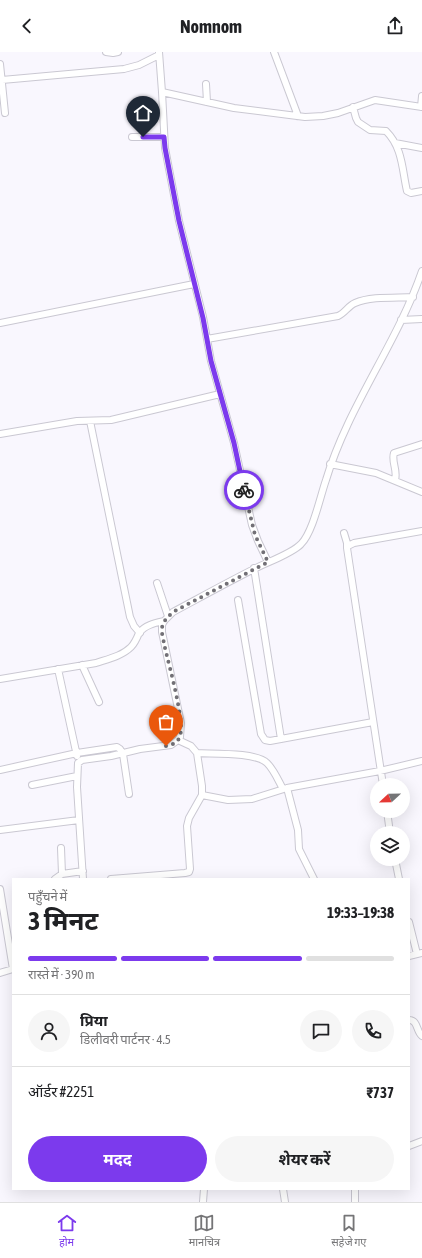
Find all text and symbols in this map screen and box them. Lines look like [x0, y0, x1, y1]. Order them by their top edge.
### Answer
icon: back [16, 15, 38, 37]
icon: share [384, 15, 406, 37]
text: Nomnom [180, 16, 242, 37]
pin [126, 96, 160, 137]
icon: home [132, 102, 154, 124]
courier [224, 470, 264, 510]
icon: bike [233, 479, 255, 501]
pin [149, 705, 183, 746]
icon: bag [155, 711, 177, 733]
north arrow [370, 778, 410, 818]
map controls [370, 778, 410, 866]
button: layers [370, 826, 410, 866]
text: पहुँचने में [28, 889, 67, 904]
text: 19:33–19:38 [327, 904, 394, 921]
text: 3 मिनट [28, 906, 98, 936]
text: रास्ते में · 390 m [28, 967, 95, 982]
button: person [28, 1010, 70, 1052]
button: chat [300, 1010, 342, 1052]
button: phone [352, 1010, 394, 1052]
text: प्रिया [80, 1012, 108, 1029]
text: डिलीवरी पार्टनर · 4.5 [80, 1032, 171, 1047]
text: ऑर्डर #2251 [28, 1083, 94, 1100]
text: ₹737 [366, 1084, 394, 1101]
button: मदद [28, 1136, 207, 1182]
button: शेयर करें [215, 1136, 394, 1182]
tab: होम [56, 1212, 78, 1250]
tab: मानचित्र [189, 1212, 220, 1250]
tab: सहेजे गए [331, 1212, 366, 1250]

